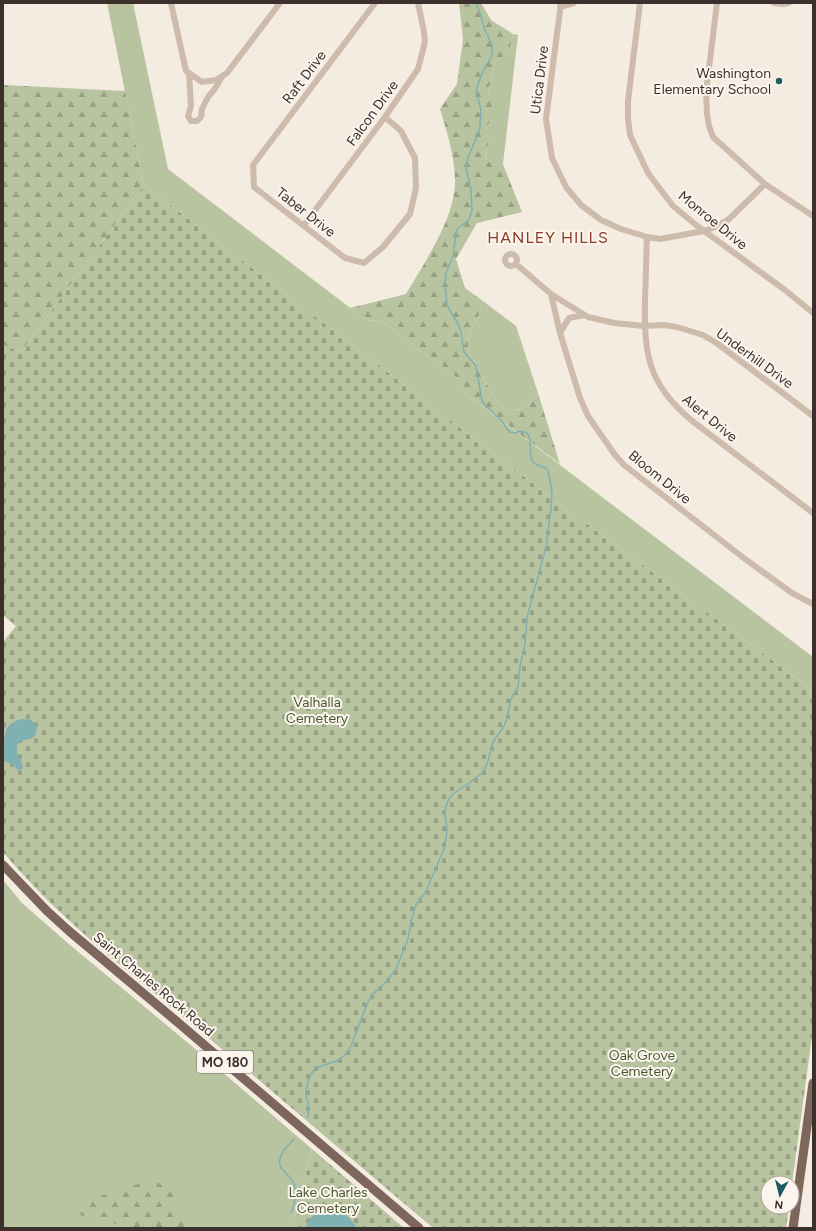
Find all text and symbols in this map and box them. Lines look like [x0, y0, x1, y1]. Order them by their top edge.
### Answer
street label: Utica Drive [527, 44, 552, 115]
street label: Raft Drive [279, 47, 330, 107]
place label: Washington Elementary School [653, 65, 771, 98]
marker: Washington Elementary School [774, 76, 784, 86]
street label: Falcon Drive [343, 77, 402, 149]
street label: Taber Drive [273, 184, 339, 241]
street label: Monroe Drive [675, 187, 751, 254]
district label: HANLEY HILLS [487, 228, 609, 247]
street label: Underhill Drive [713, 325, 797, 392]
street label: Alert Drive [679, 391, 741, 446]
street label: Bloom Drive [625, 447, 695, 508]
park label: Valhalla Cemetery [286, 694, 349, 727]
street label: Saint Charles Rock Road [90, 929, 218, 1040]
park label: Oak Grove Cemetery [609, 1047, 676, 1080]
road number: MO 180 [197, 1051, 253, 1073]
north arrow [760, 1175, 800, 1215]
park label: Lake Charles Cemetery [288, 1184, 368, 1217]
text: N [774, 1197, 784, 1211]

